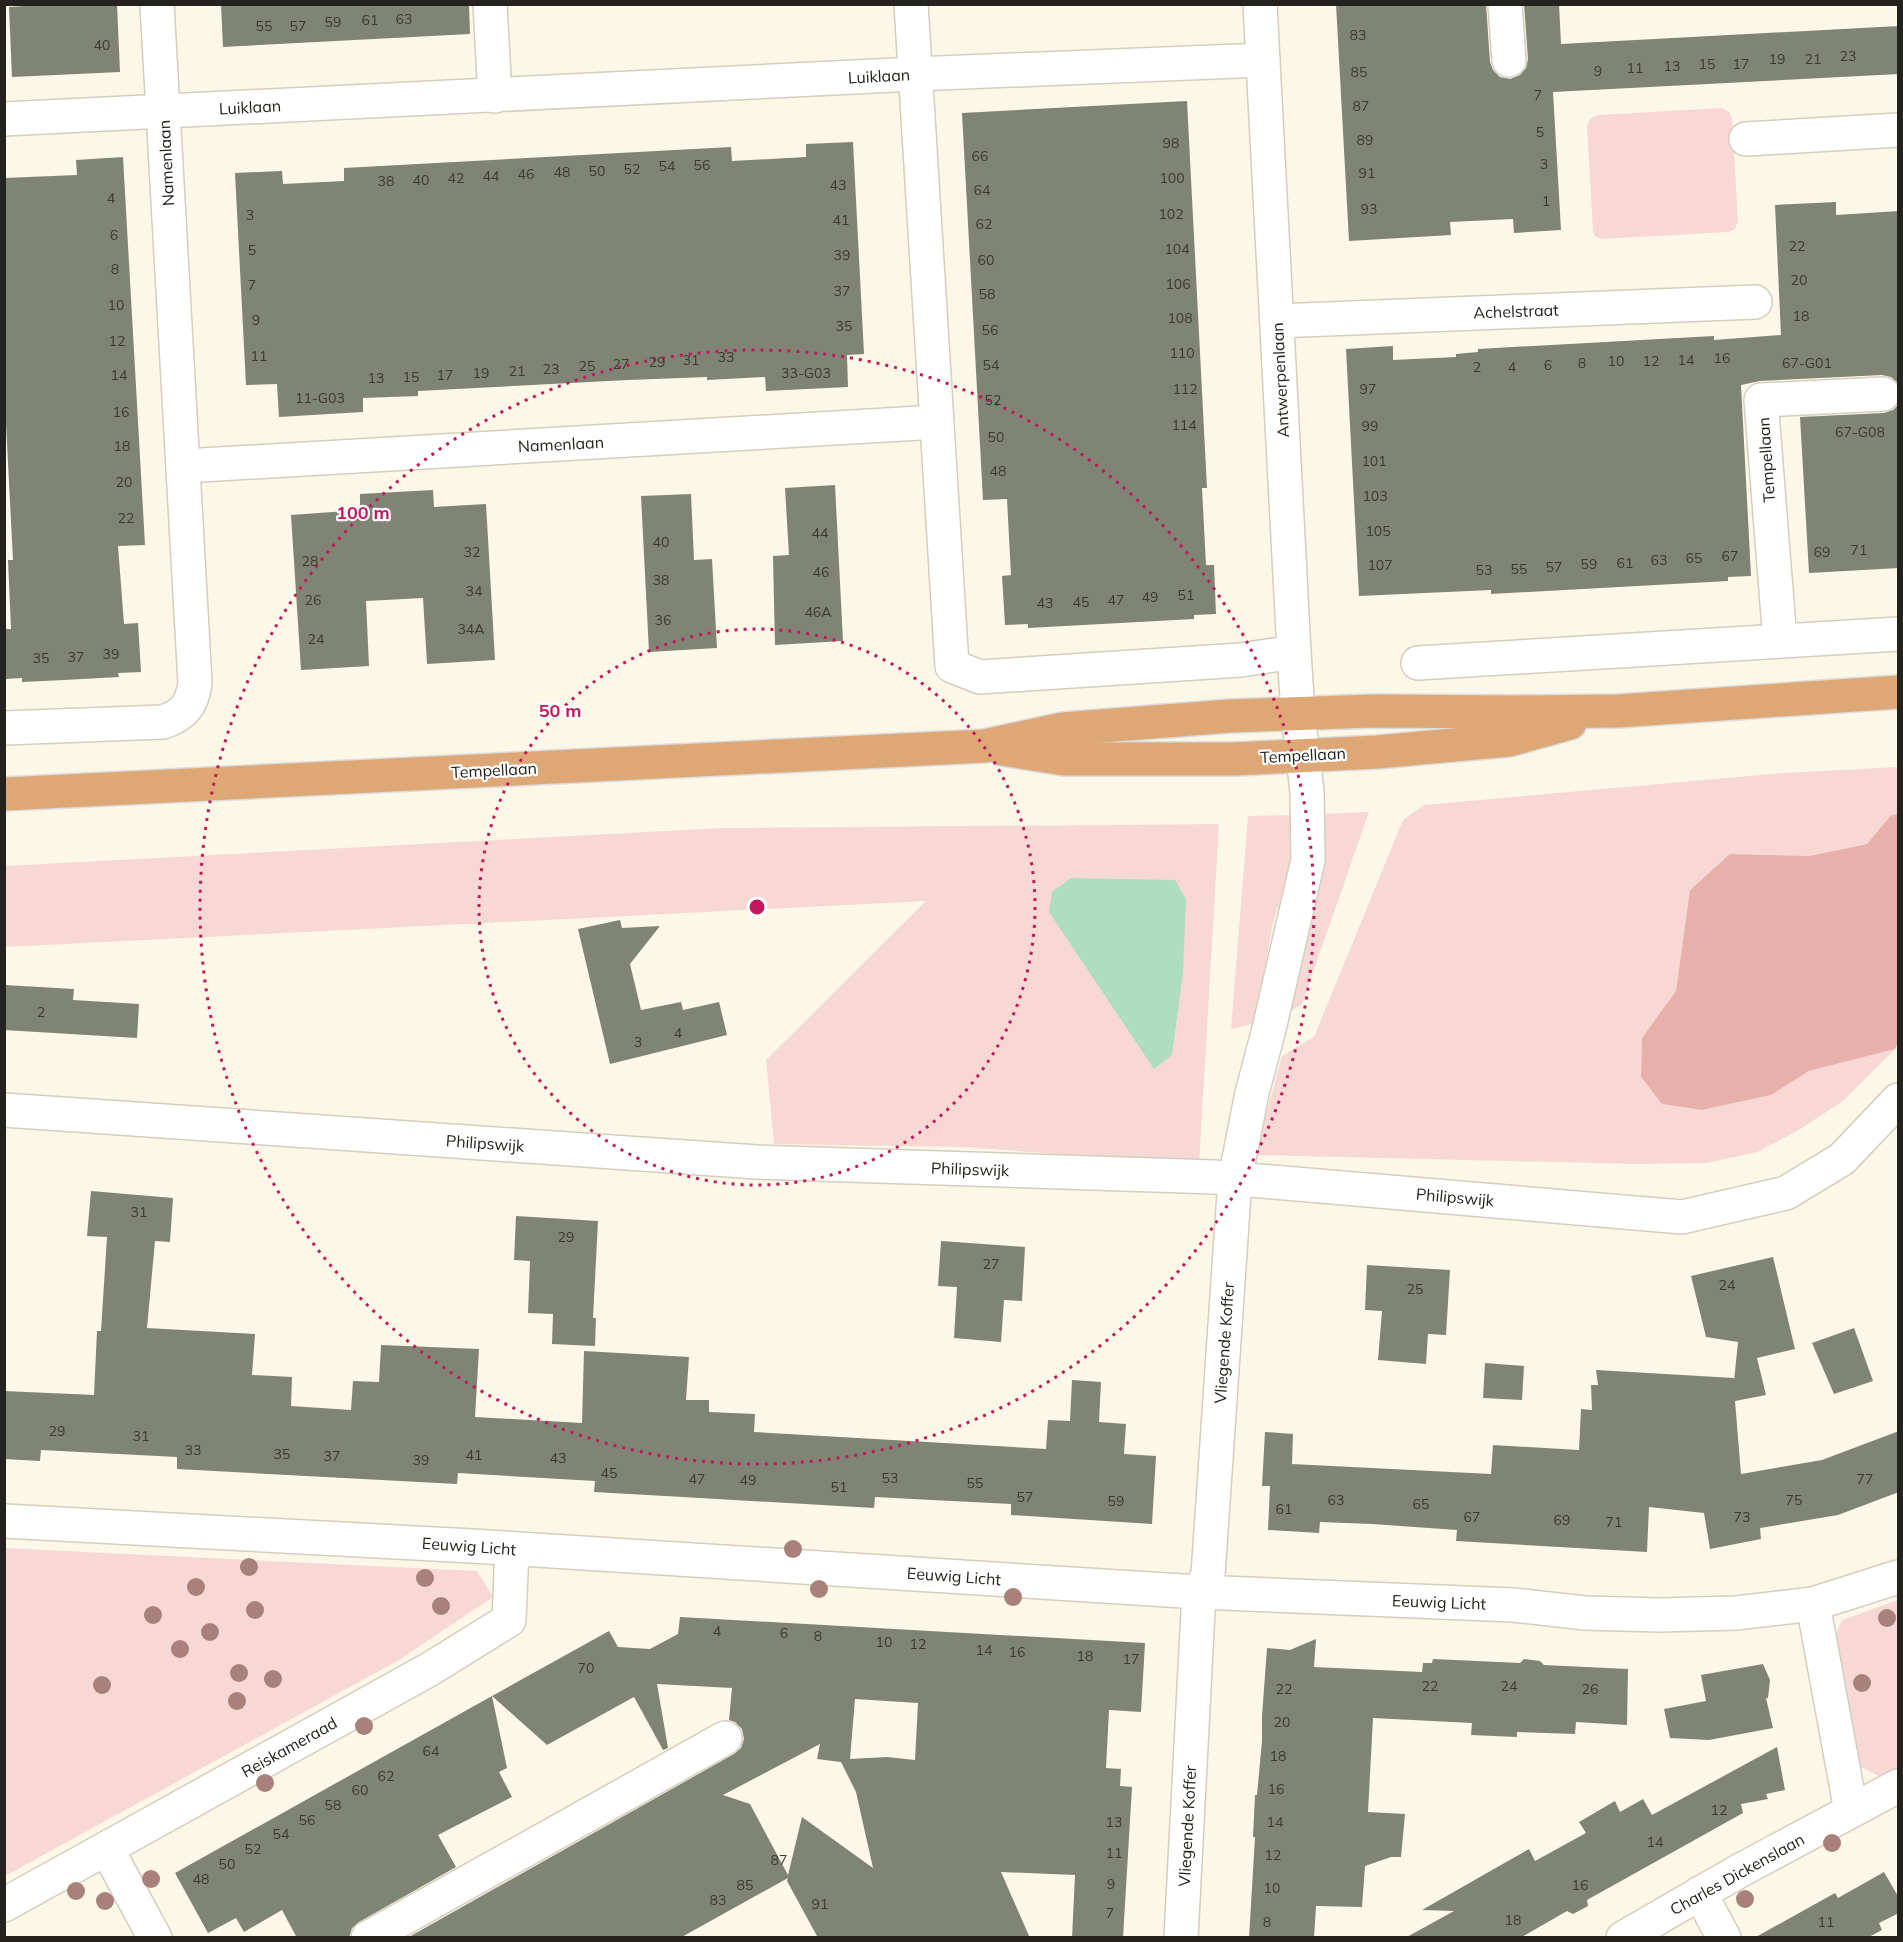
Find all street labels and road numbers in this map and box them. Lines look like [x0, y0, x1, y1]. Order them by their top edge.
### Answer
street label: Luiklaan [847, 64, 911, 88]
street label: Luiklaan [218, 95, 282, 119]
street label: Namenlaan [154, 119, 178, 207]
street label: Achelstraat [1473, 300, 1559, 322]
street label: Antwerpenlaan [1267, 322, 1293, 438]
street label: Tempellaan [1753, 417, 1779, 503]
street label: Namenlaan [517, 432, 605, 456]
street label: Tempellaan [1260, 743, 1346, 767]
street label: Tempellaan [451, 758, 537, 782]
street label: Philipswijk [445, 1130, 526, 1156]
street label: Philipswijk [930, 1158, 1010, 1180]
street label: Philipswijk [1415, 1184, 1496, 1210]
street label: Vliegende Koffer [1210, 1281, 1238, 1404]
street label: Eeuwig Licht [421, 1533, 517, 1559]
street label: Eeuwig Licht [906, 1563, 1002, 1589]
street label: Eeuwig Licht [1392, 1590, 1487, 1614]
street label: Reiskameraad [238, 1712, 340, 1782]
street label: Vliegende Koffer [1174, 1765, 1200, 1887]
street label: Charles Dickenslaan [1666, 1829, 1808, 1919]

